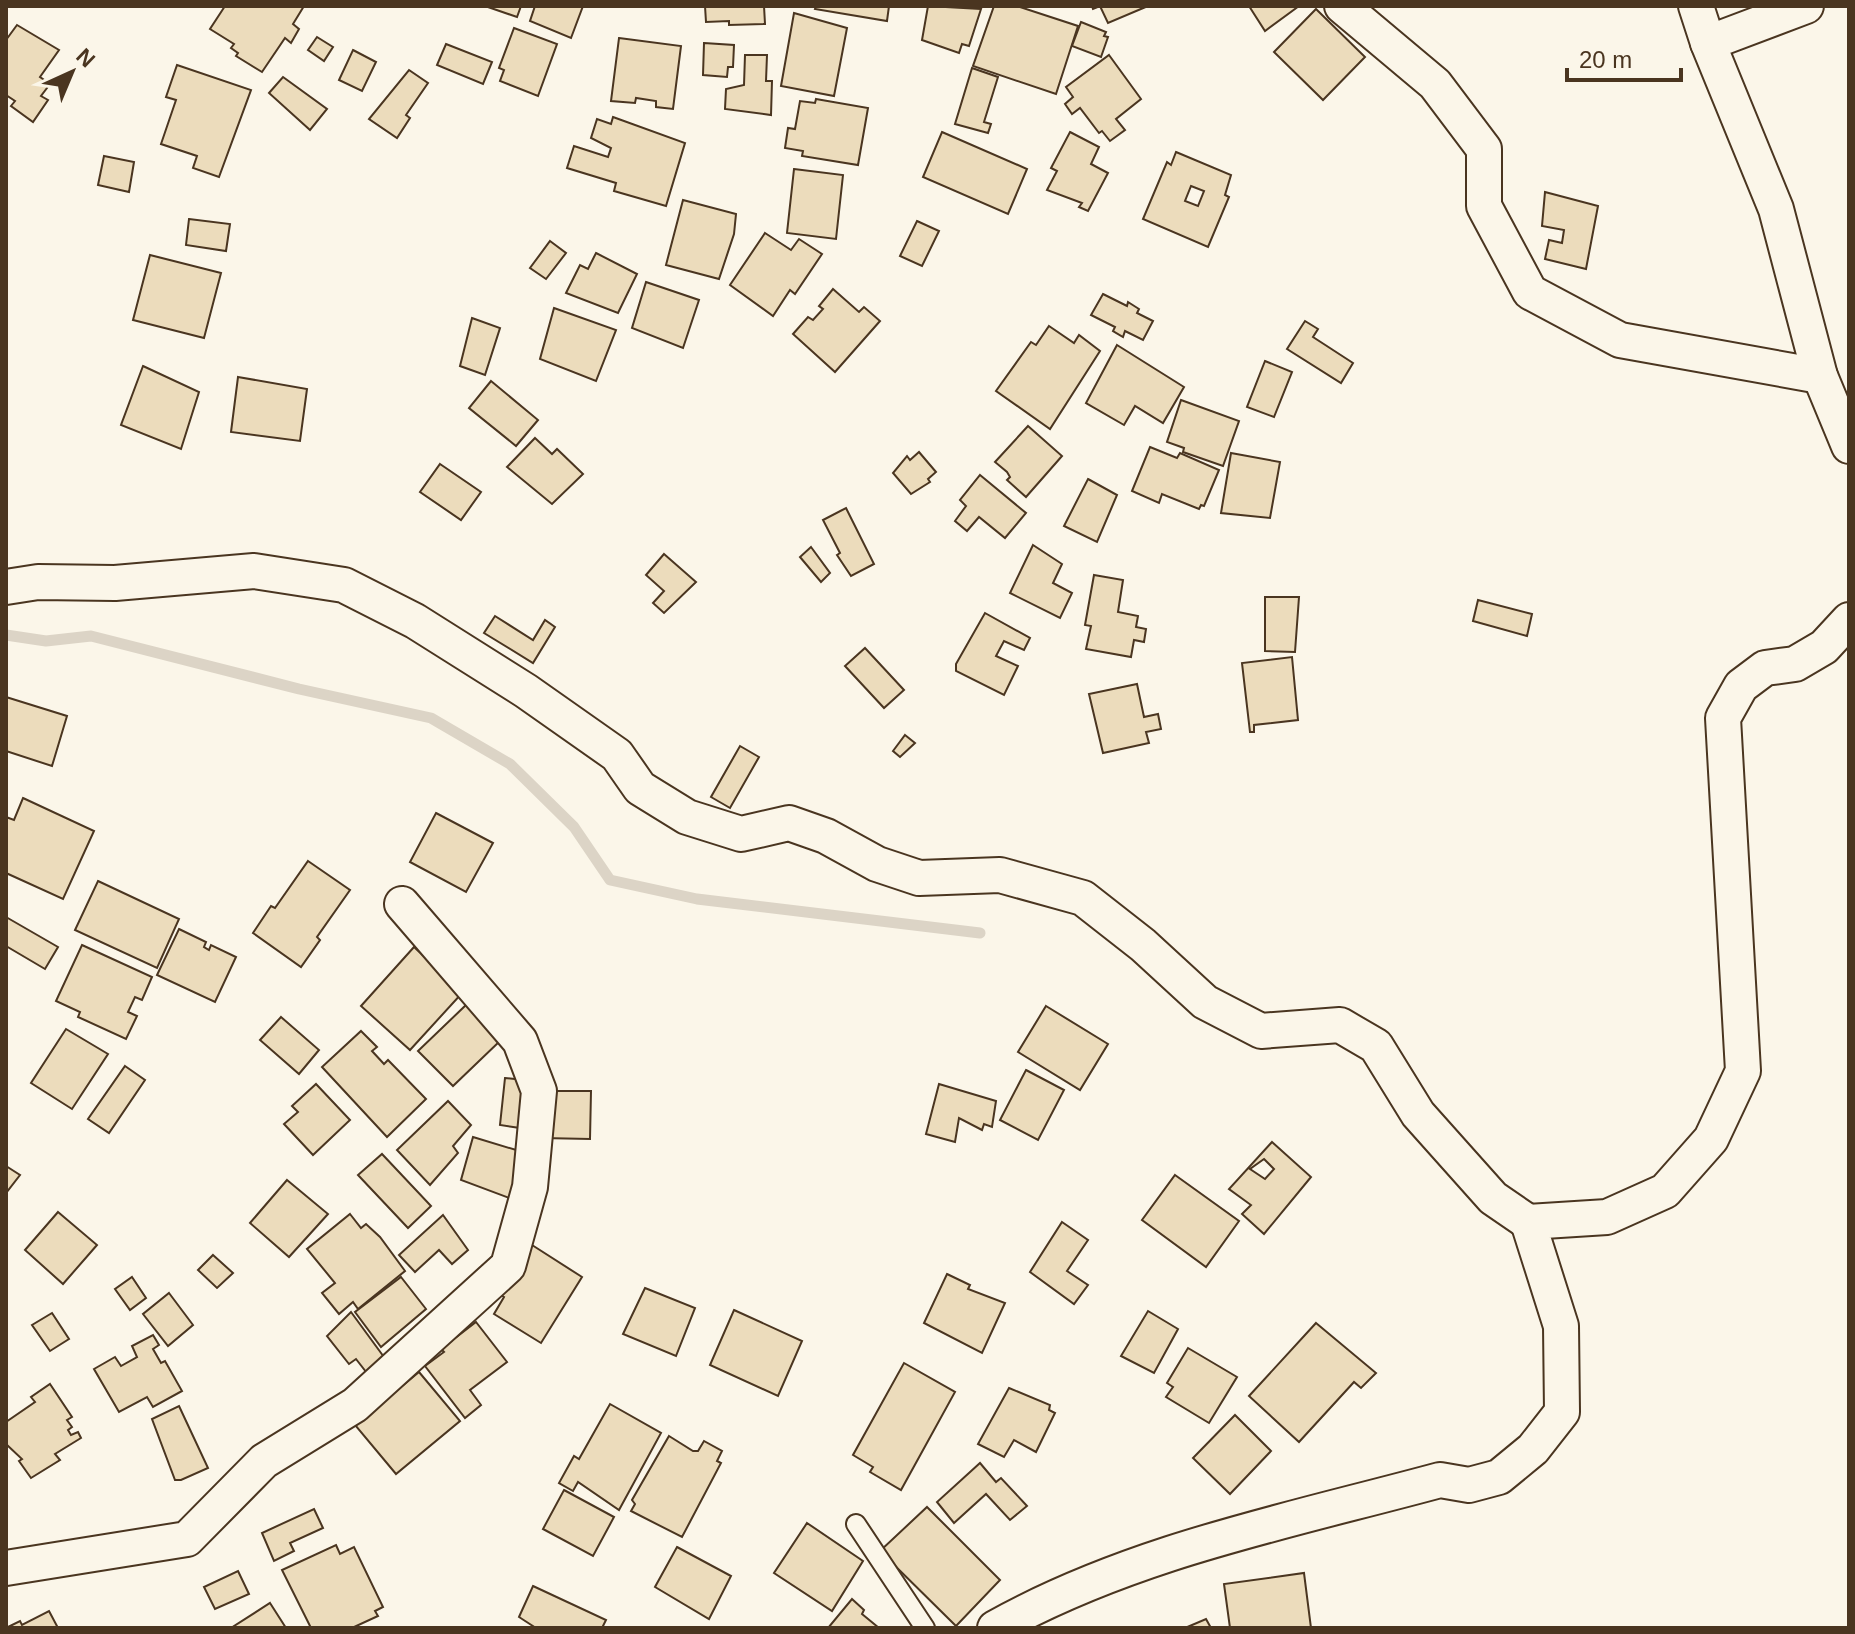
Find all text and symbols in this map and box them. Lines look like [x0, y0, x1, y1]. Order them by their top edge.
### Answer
north arrow [32, 32, 112, 112]
scale bar [1567, 32, 1681, 82]
text: N [71, 43, 100, 72]
text: 20 m [1579, 46, 1632, 73]

